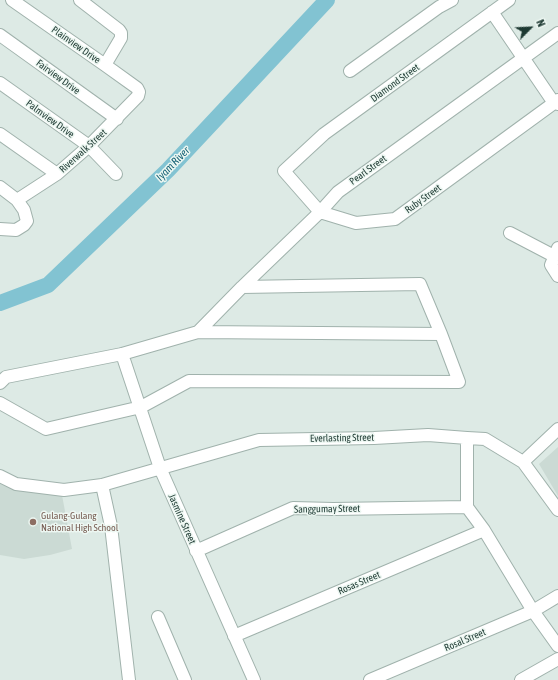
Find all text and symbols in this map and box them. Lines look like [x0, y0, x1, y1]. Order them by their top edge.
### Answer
north arrow [510, 8, 550, 48]
text: N [534, 18, 548, 29]
street label: Plainview Drive [49, 24, 103, 66]
street label: Fairview Drive [34, 57, 82, 97]
street label: Diamond Street [368, 61, 422, 105]
street label: Palmview Drive [23, 97, 77, 141]
street label: Riverwalk Street [57, 127, 109, 175]
water label: Iyam River [154, 144, 192, 184]
street label: Pearl Street [347, 153, 389, 187]
street label: Ruby Street [403, 182, 443, 216]
street label: Everlasting Street [310, 431, 374, 445]
street label: Jasmine Street [166, 492, 198, 546]
street label: Sanggumay Street [294, 502, 360, 516]
place label: Gulang-Gulang National High School [41, 510, 118, 534]
marker: Gulang-Gulang National High School [28, 517, 38, 527]
street label: Rosas Street [336, 569, 382, 597]
street label: Rosal Street [442, 626, 488, 654]

